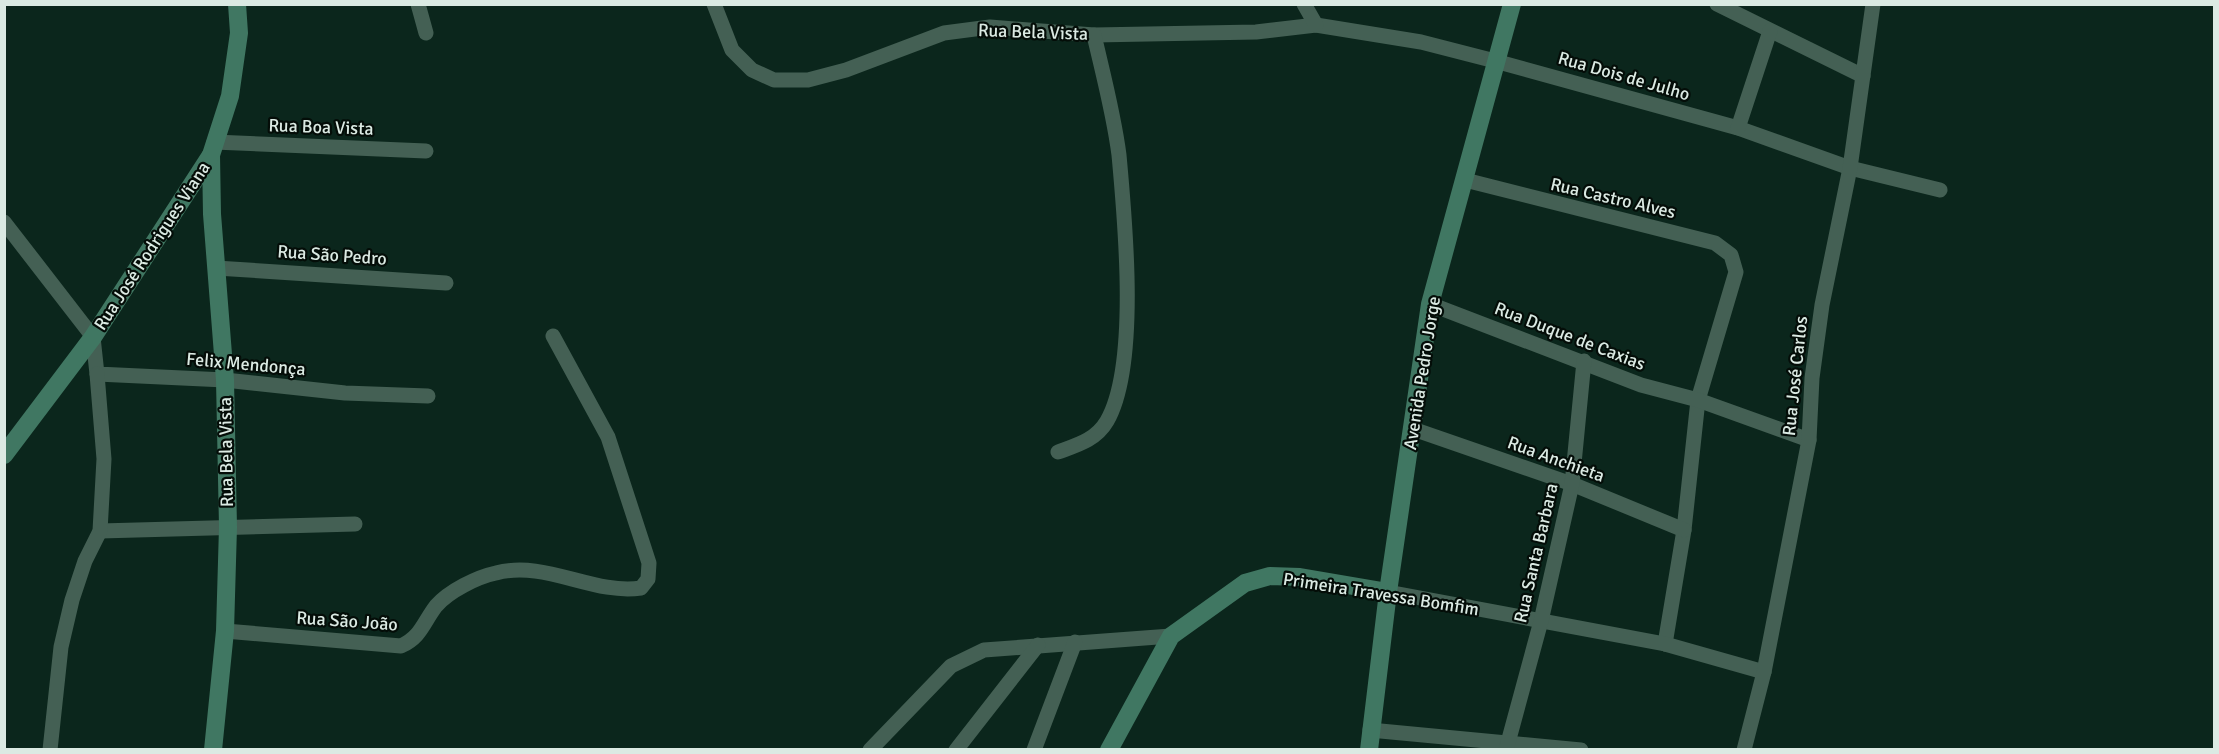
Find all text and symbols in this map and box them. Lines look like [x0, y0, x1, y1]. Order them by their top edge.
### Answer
street label: Rua Bela Vista [978, 19, 1088, 45]
street label: Rua Dois de Julho [1556, 47, 1692, 105]
street label: Rua Boa Vista [268, 114, 374, 140]
street label: Rua José Rodrigues Viana [89, 158, 215, 334]
street label: Rua Castro Alves [1548, 173, 1678, 223]
street label: Rua São Pedro [277, 240, 387, 270]
street label: Avenida Pedro Jorge [1399, 295, 1445, 451]
street label: Rua Duque de Caxias [1491, 297, 1649, 375]
street label: Rua José Carlos [1778, 315, 1812, 437]
street label: Felix Mendonça [185, 348, 307, 380]
street label: Rua Bela Vista [214, 397, 238, 507]
street label: Rua Anchieta [1504, 431, 1608, 487]
street label: Rua Santa Barbara [1509, 481, 1563, 625]
street label: Primeira Travessa Bomfim [1281, 568, 1481, 620]
street label: Rua São João [296, 606, 398, 636]

